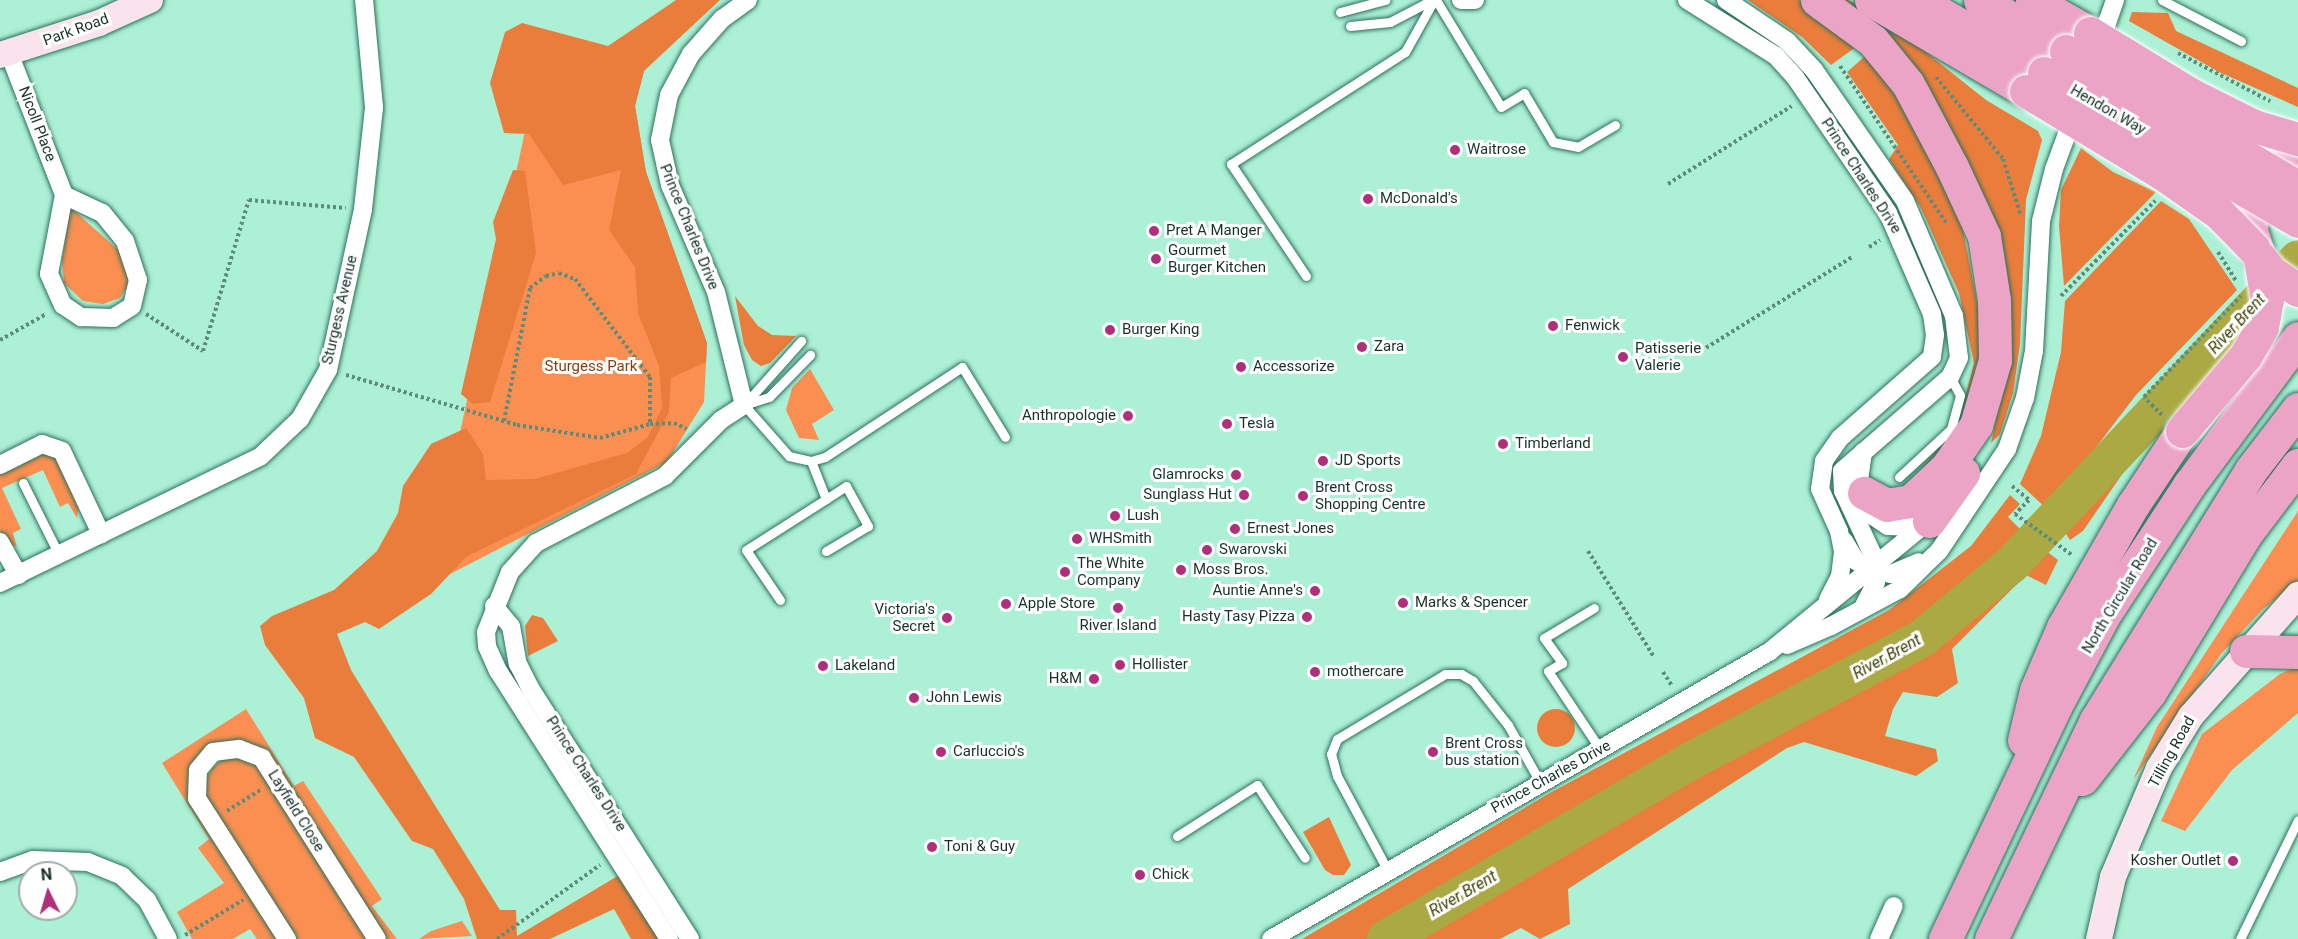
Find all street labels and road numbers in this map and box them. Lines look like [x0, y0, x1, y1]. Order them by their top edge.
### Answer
street label: Park Road [41, 10, 111, 50]
street label: Hendon Way [2067, 81, 2149, 139]
street label: Nicoll Place [14, 84, 60, 164]
street label: Prince Charles Drive [1817, 115, 1905, 237]
street label: Prince Charles Drive [656, 161, 722, 293]
street label: Sturgess Avenue [319, 254, 361, 366]
street label: North Circular Road [2079, 535, 2161, 657]
street label: Prince Charles Drive [542, 713, 630, 835]
street label: Tilling Road [2145, 713, 2199, 791]
street label: Prince Charles Drive [1488, 737, 1614, 817]
street label: Layfield Close [264, 767, 328, 855]

